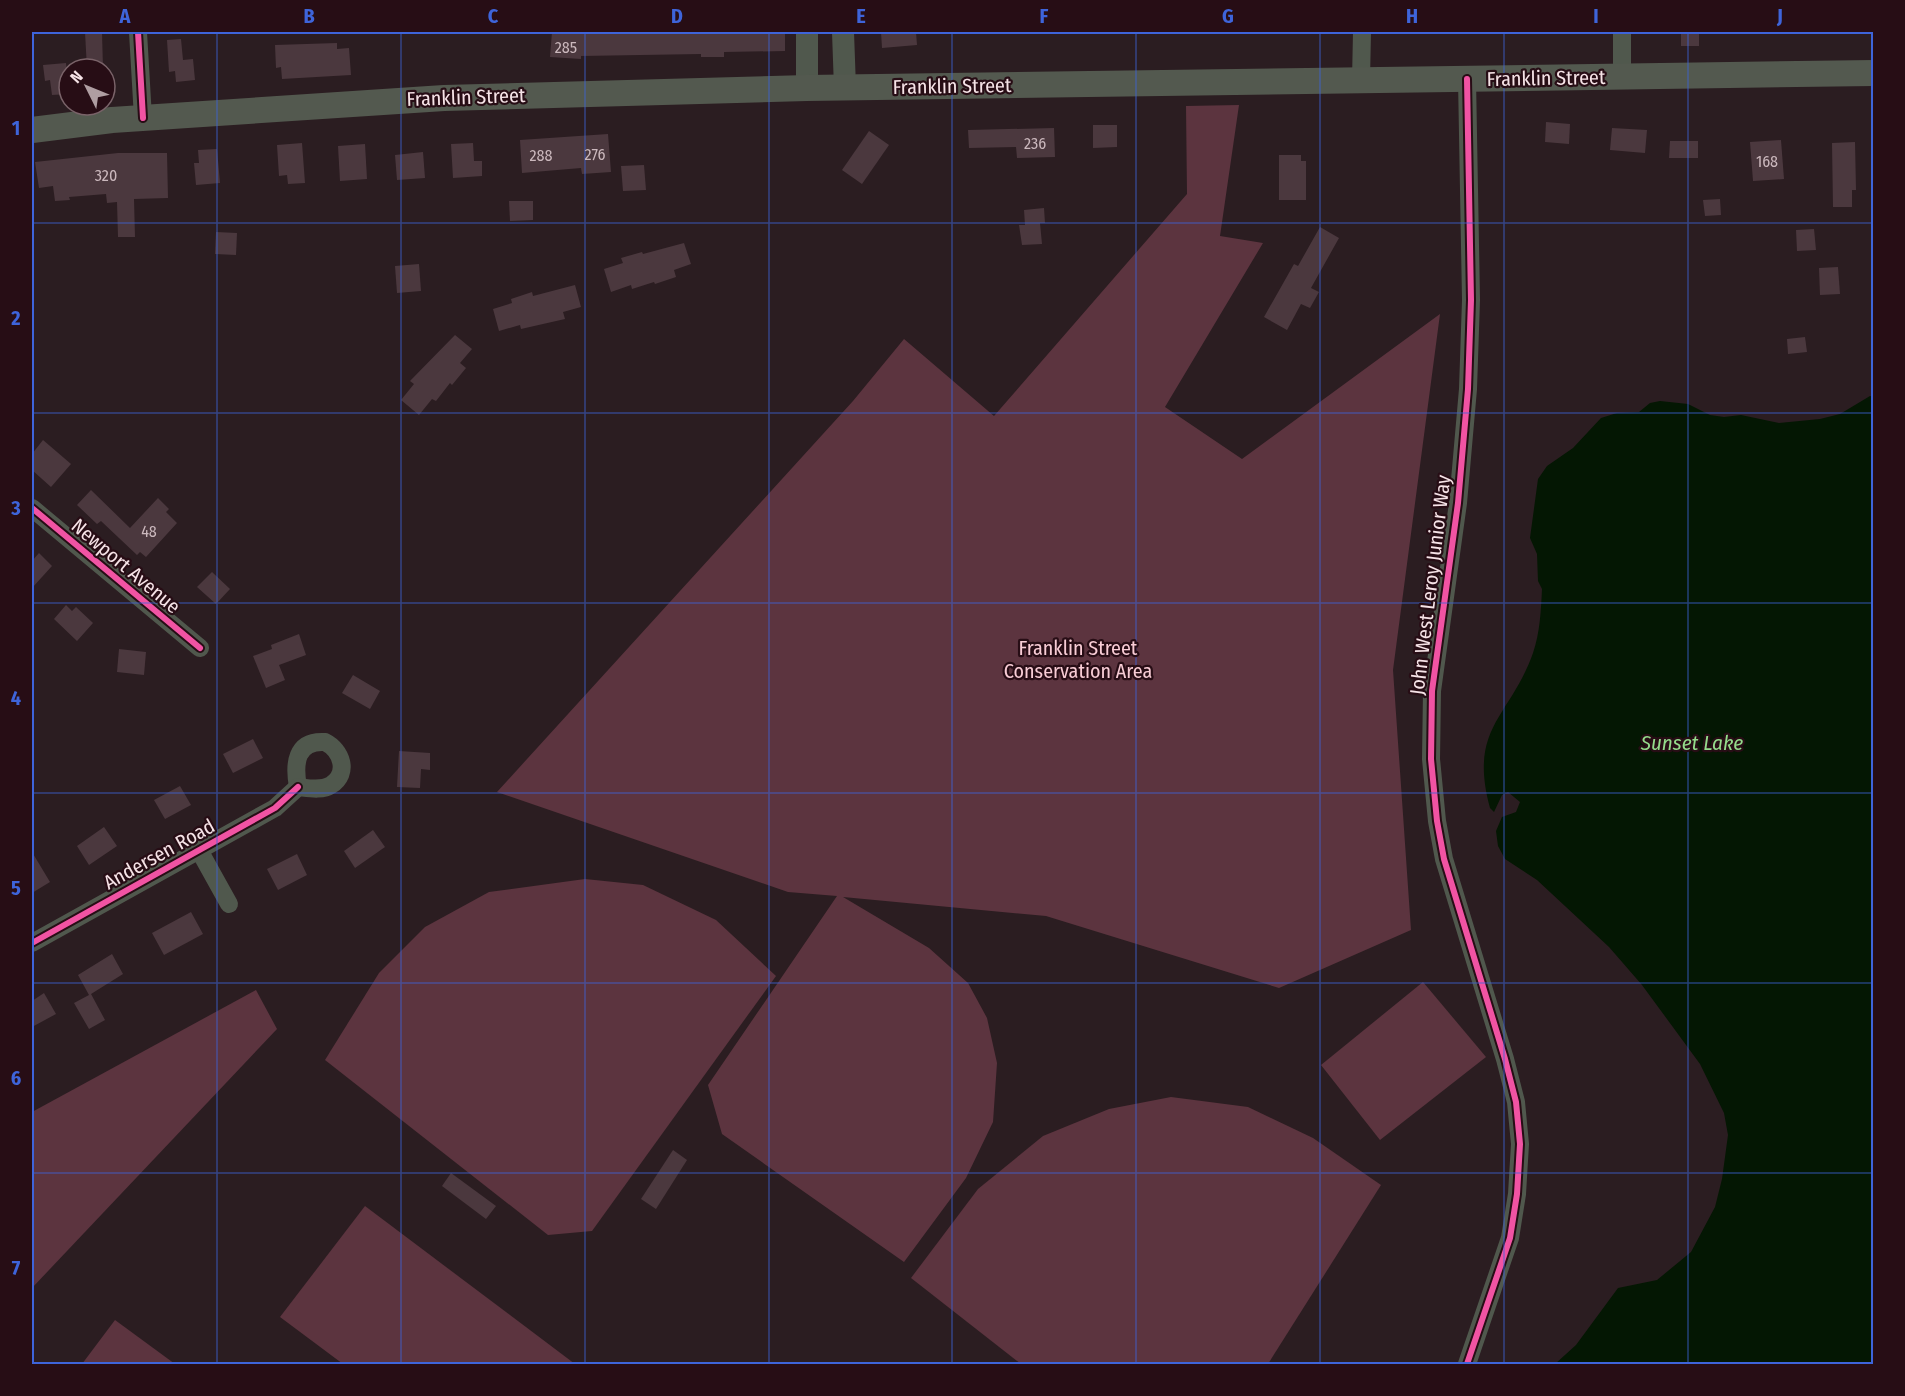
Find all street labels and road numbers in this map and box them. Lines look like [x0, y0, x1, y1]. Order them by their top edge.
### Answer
street label: Franklin Street [1486, 65, 1606, 91]
street label: Franklin Street [892, 73, 1012, 99]
street label: Franklin Street [406, 83, 526, 111]
street label: John West Leroy Junior Way [1405, 474, 1455, 696]
street label: Newport Avenue [67, 514, 185, 618]
street label: Andersen Road [99, 814, 219, 894]

